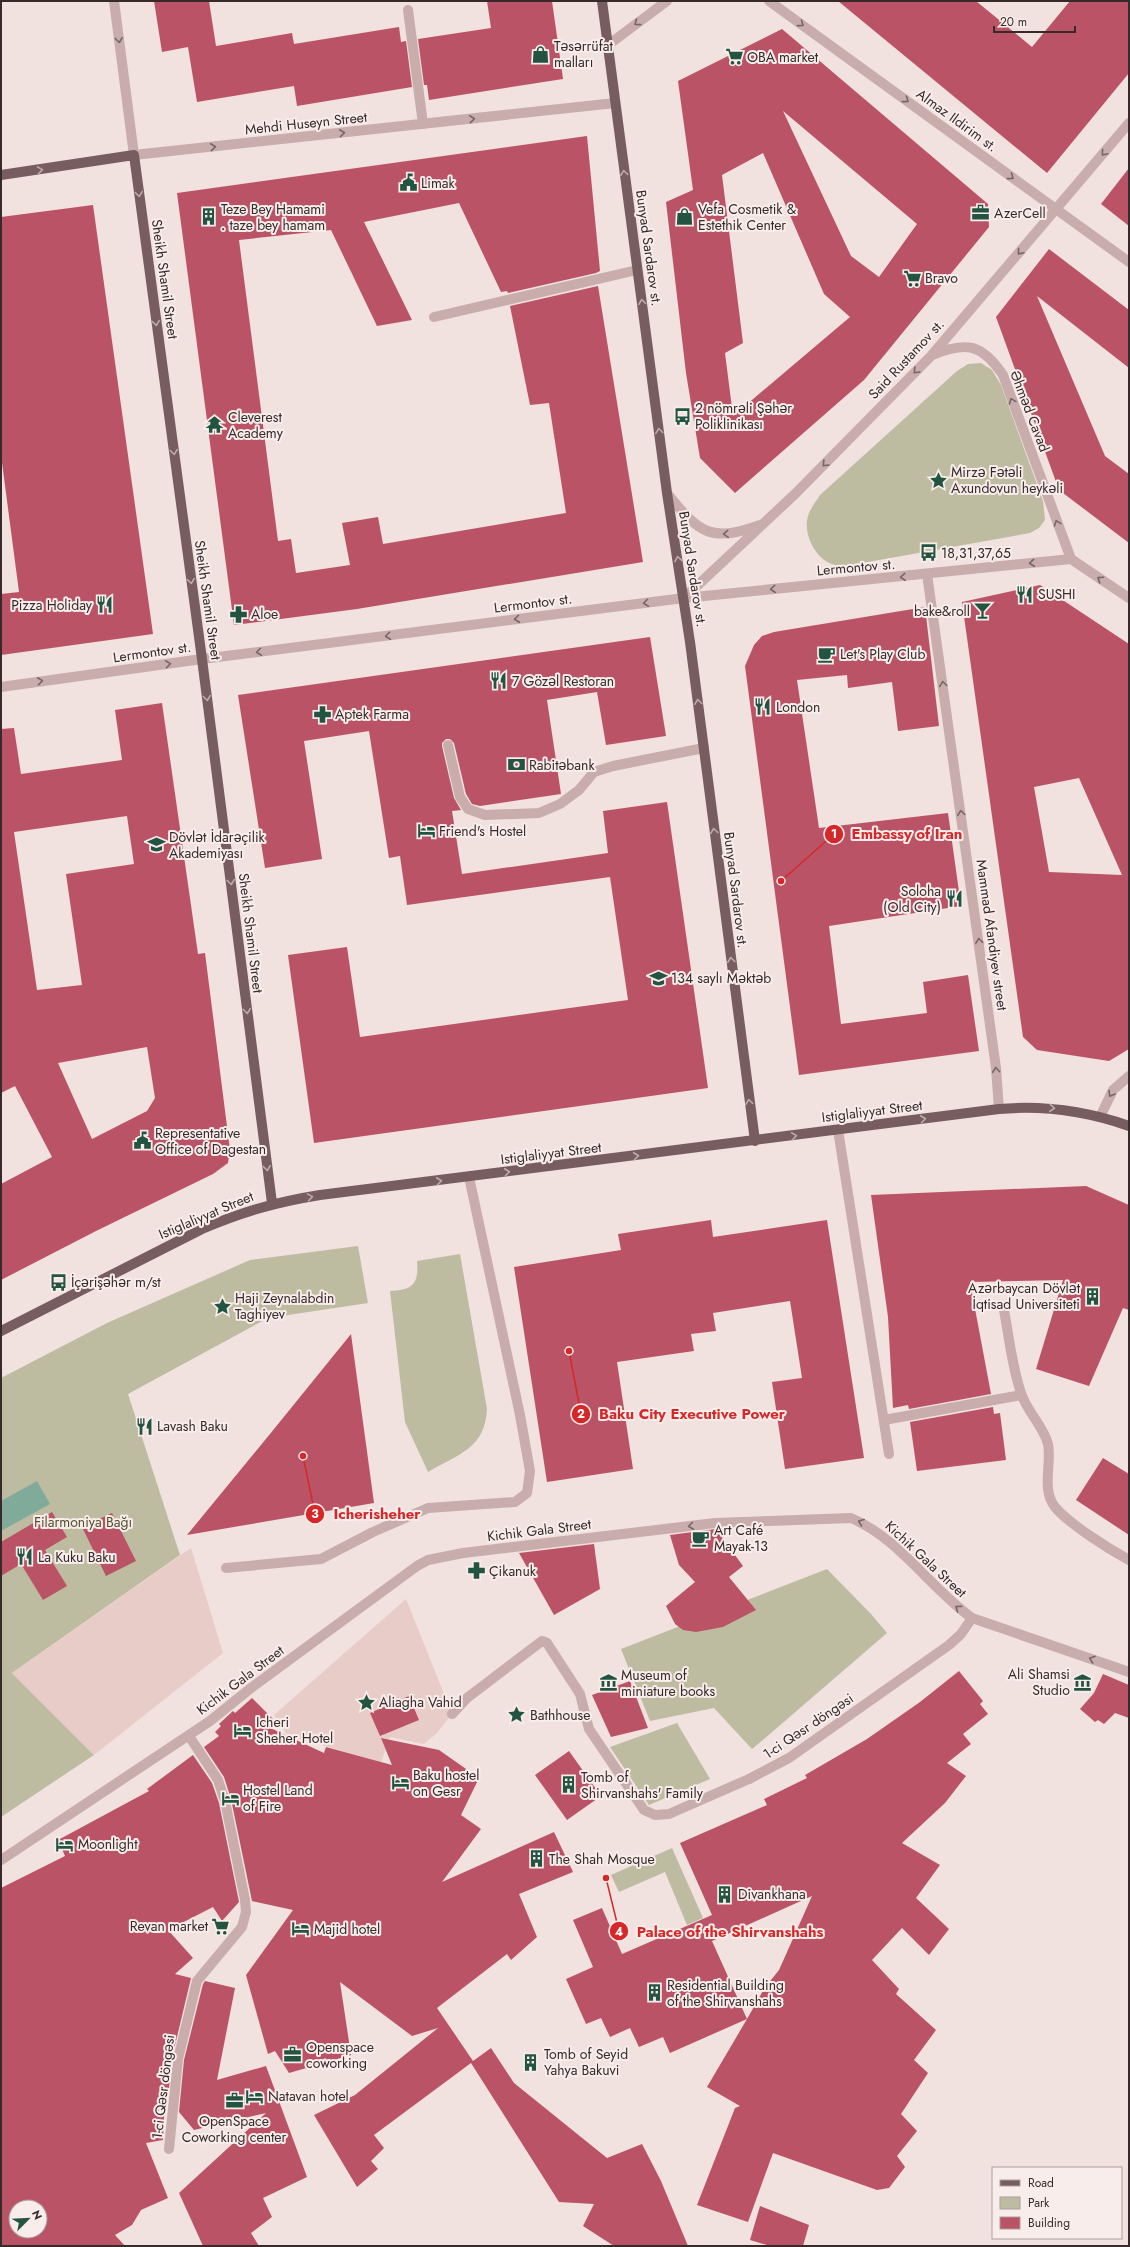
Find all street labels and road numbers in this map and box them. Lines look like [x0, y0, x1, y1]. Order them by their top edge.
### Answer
street label: Almaz Ildirim st. [912, 84, 1002, 156]
street label: Mehdi Huseyn Street [244, 107, 369, 139]
street label: Bunyad Sardarov st. [631, 189, 667, 307]
street label: Sheikh Shamil Street [147, 218, 183, 341]
street label: Said Rustamov st. [864, 314, 948, 404]
street label: Əhməd Cavad [1005, 367, 1055, 455]
street label: Bunyad Sardarov st. [674, 510, 712, 628]
street label: Sheikh Shamil Street [190, 539, 226, 662]
street label: Lermontov st. [816, 554, 896, 580]
street label: Lermontov st. [493, 588, 573, 618]
street label: Lermontov st. [112, 637, 192, 667]
street label: Bunyad Sardarov st. [719, 831, 753, 949]
street label: Mammad Afandiyev street [971, 858, 1013, 1013]
street label: Sheikh Shamil Street [234, 872, 268, 995]
street label: Istiglaliyyat Street [821, 1095, 924, 1127]
street label: Istiglaliyyat Street [500, 1137, 603, 1169]
street label: Istiglaliyyat Street [155, 1186, 257, 1244]
street label: Kichik Gala Street [486, 1514, 593, 1546]
street label: Kichik Gala Street [881, 1516, 972, 1602]
street label: Kichik Gala Street [192, 1640, 288, 1720]
street label: 1-ci Qəsr döngəsi [759, 1688, 857, 1764]
street label: 1-ci Qəsr döngəsi [147, 2034, 179, 2140]

